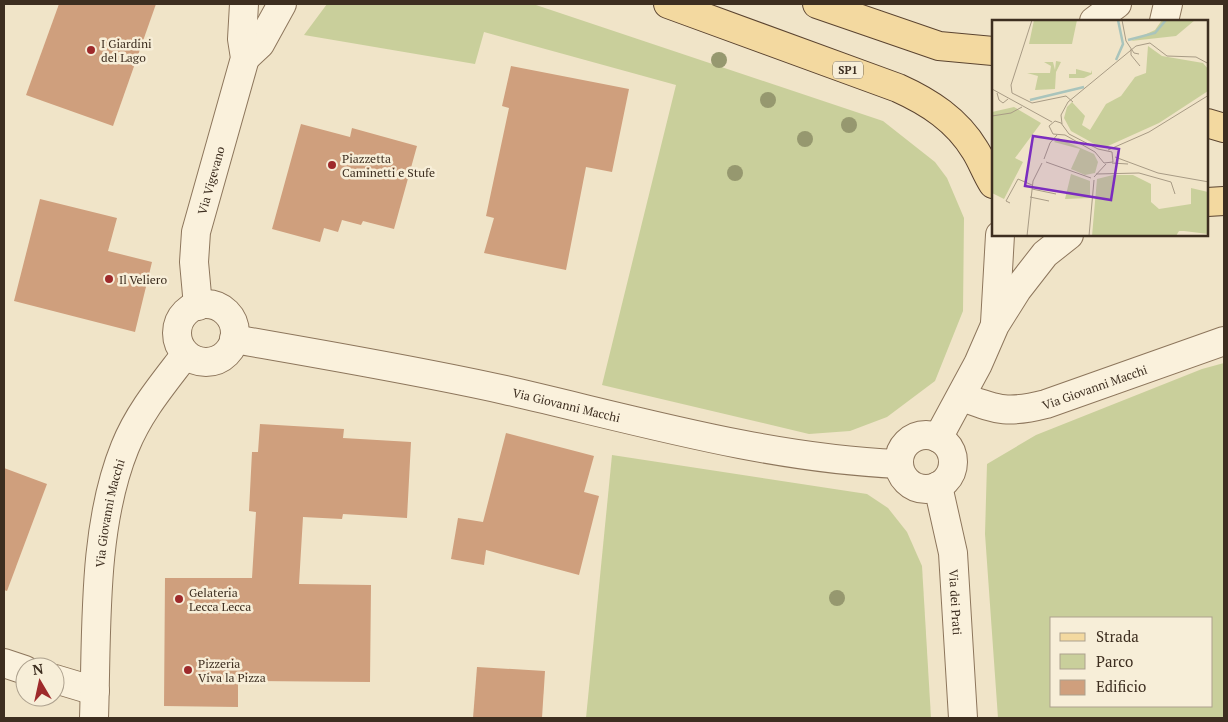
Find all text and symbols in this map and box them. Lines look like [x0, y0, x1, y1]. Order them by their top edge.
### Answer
inset map [992, 20, 1208, 236]
place label: I Giardini del Lago [101, 36, 152, 65]
marker: I Giardini del Lago [85, 44, 97, 56]
road number: SP1 [833, 62, 863, 78]
street label: Via Vigevano [194, 144, 227, 216]
place label: Piazzetta Caminetti e Stufe [342, 151, 435, 180]
marker: Piazzetta Caminetti e Stufe [326, 159, 338, 171]
place label: Il Veliero [119, 272, 167, 287]
marker: Il Veliero [103, 273, 115, 285]
street label: Via Giovanni Macchi [1040, 361, 1149, 412]
street label: Via Giovanni Macchi [511, 385, 622, 425]
street label: Via Giovanni Macchi [92, 456, 128, 568]
street label: Via dei Prati [947, 569, 965, 636]
place label: Gelateria Lecca Lecca [189, 585, 251, 614]
marker: Gelateria Lecca Lecca [173, 593, 185, 605]
legend [1050, 617, 1213, 707]
text: Strada [1096, 626, 1139, 646]
text: Parco [1096, 651, 1133, 671]
place label: Pizzeria Viva la Pizza [198, 656, 266, 685]
north arrow [15, 657, 65, 707]
text: N [31, 658, 45, 679]
marker: Pizzeria Viva la Pizza [182, 664, 194, 676]
text: Edificio [1096, 676, 1146, 696]

